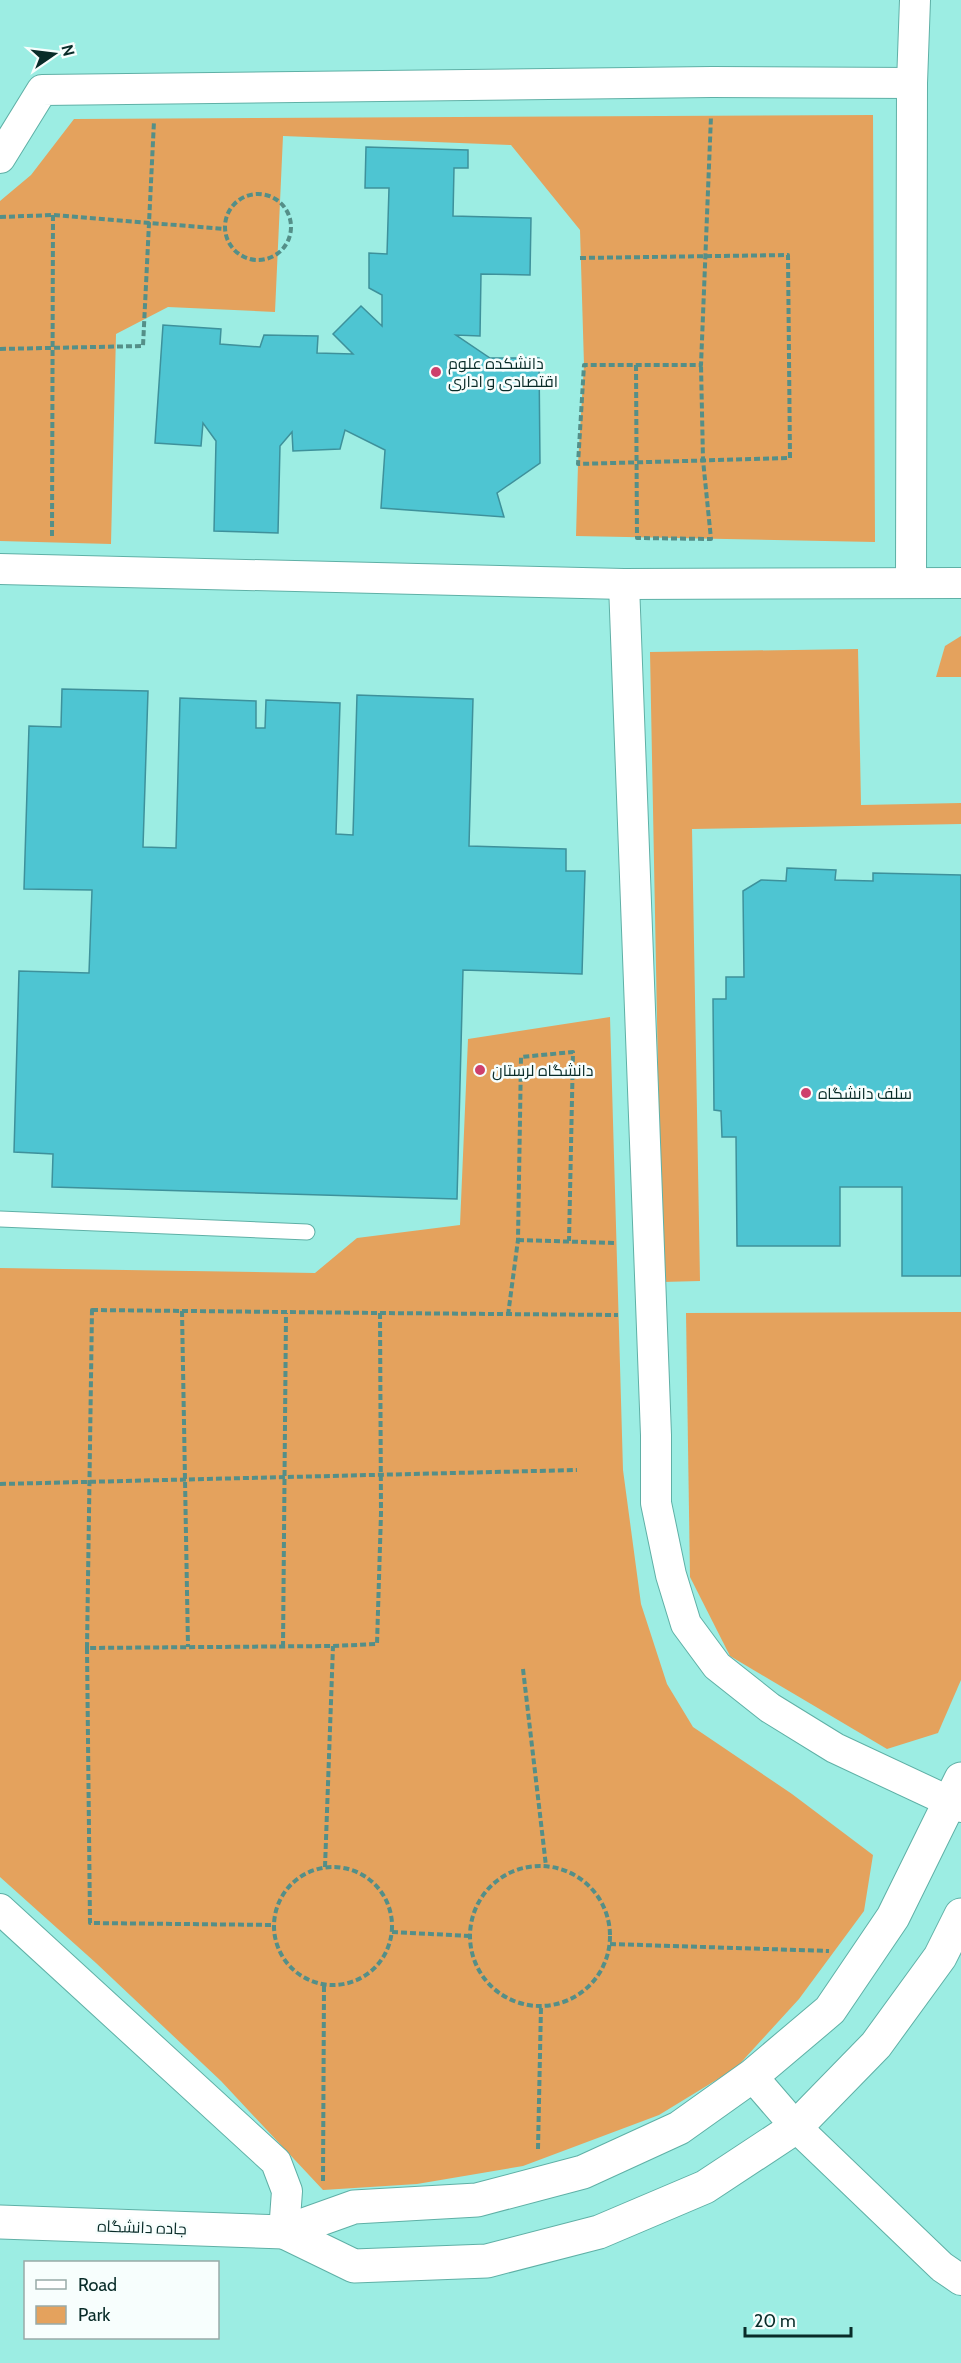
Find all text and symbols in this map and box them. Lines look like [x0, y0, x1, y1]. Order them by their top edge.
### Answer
north arrow [24, 24, 84, 84]
text: N [57, 43, 79, 58]
place label: دانشکده علوم اقتصادی و اداری [448, 354, 558, 392]
marker: دانشکده علوم اقتصادی و اداری [429, 365, 443, 379]
place label: دانشگاه لرستان [492, 1061, 594, 1081]
marker: دانشگاه لرستان [473, 1063, 487, 1077]
place label: سلف دانشگاه [818, 1084, 912, 1103]
marker: سلف دانشگاه [799, 1086, 813, 1100]
street label: جاده دانشگاه [97, 2216, 187, 2239]
legend [24, 2261, 219, 2339]
text: Road [78, 2274, 117, 2296]
scale bar [745, 2300, 852, 2338]
text: Park [78, 2304, 111, 2326]
text: 20 m [754, 2310, 796, 2332]

